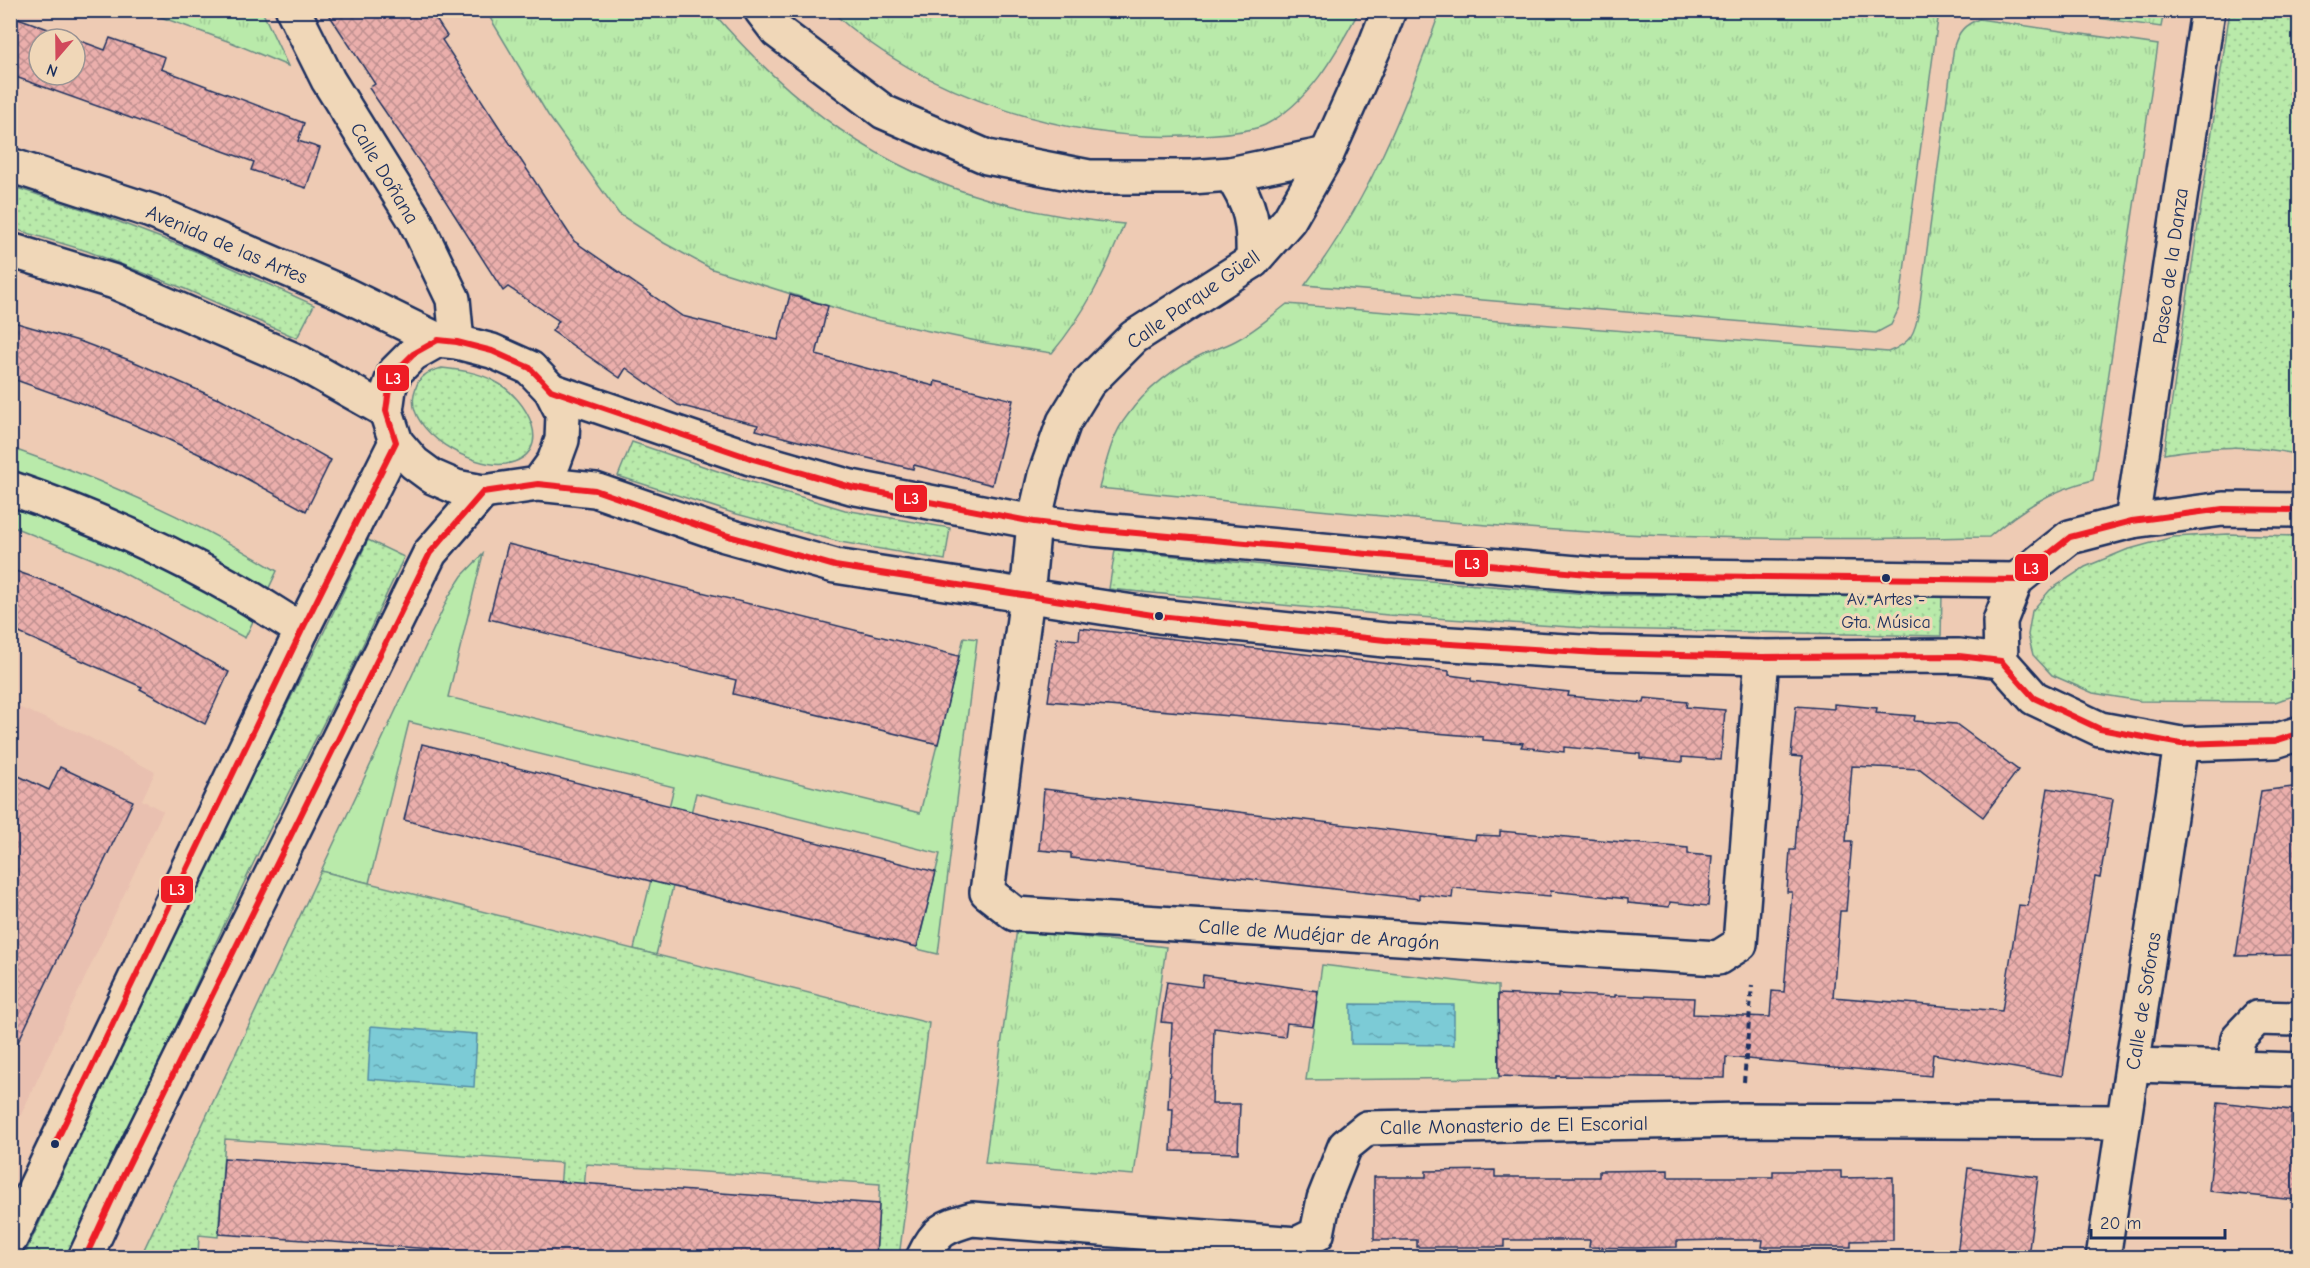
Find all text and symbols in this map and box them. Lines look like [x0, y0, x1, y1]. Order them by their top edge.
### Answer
north arrow [27, 27, 87, 87]
text: N [44, 60, 60, 80]
street label: Calle Doñana [345, 118, 424, 228]
street label: Paseo de la Danza [2148, 187, 2193, 346]
street label: Avenida de las Artes [143, 200, 311, 289]
street label: Calle Parque Güell [1122, 245, 1264, 354]
line badge: L3 [376, 364, 410, 392]
text: L3 [385, 370, 401, 388]
line badge: L3 [894, 484, 928, 513]
text: L3 [903, 490, 919, 508]
line badge: L3 [1454, 549, 1489, 578]
line badge: L3 [2014, 553, 2049, 582]
text: L3 [1464, 555, 1480, 573]
text: L3 [2023, 560, 2039, 578]
marker: Av. Artes - Gta. Música [1880, 572, 1892, 584]
place label: Av. Artes - Gta. Música [1841, 589, 1931, 633]
unlabelled marker [1153, 610, 1165, 622]
line badge: L3 [160, 875, 194, 904]
text: L3 [169, 881, 185, 899]
street label: Calle de Mudéjar de Aragón [1198, 915, 1440, 954]
street label: Calle de Soforas [2121, 931, 2166, 1071]
street label: Calle Monasterio de El Escorial [1380, 1112, 1648, 1139]
unlabelled marker [49, 1138, 61, 1150]
scale bar [2091, 1202, 2224, 1240]
text: 20 m [2100, 1213, 2141, 1234]

